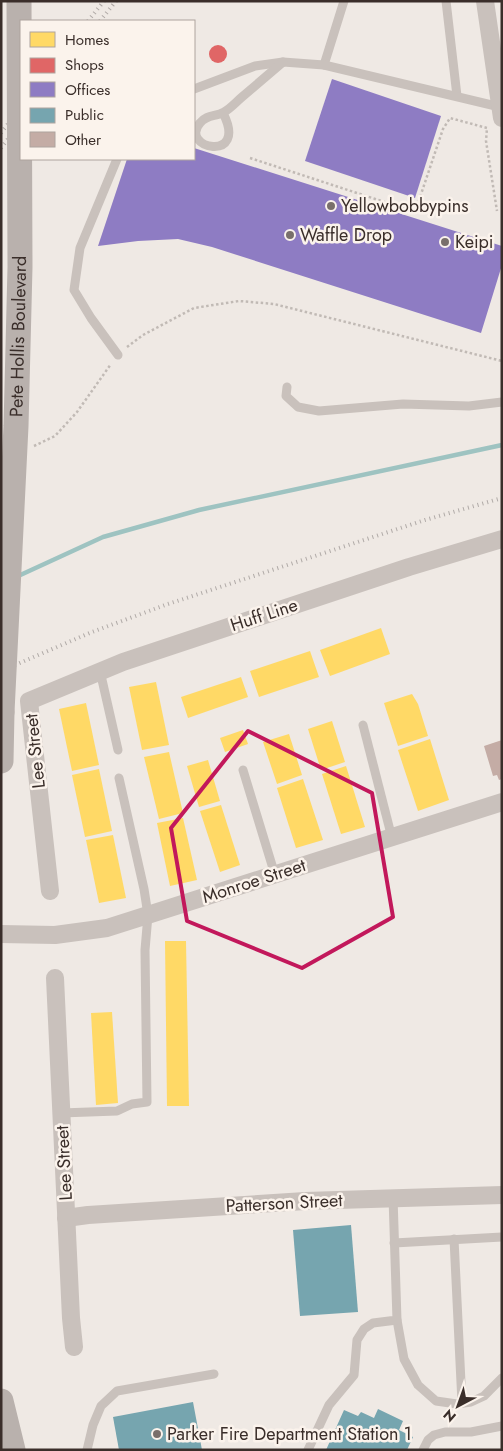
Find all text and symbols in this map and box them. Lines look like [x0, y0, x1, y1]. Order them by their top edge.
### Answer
legend [20, 20, 195, 160]
text: Homes [65, 29, 109, 51]
text: Shops [65, 54, 104, 76]
text: Offices [65, 79, 110, 101]
text: Public [65, 104, 104, 126]
text: Other [65, 129, 102, 151]
place label: Yellowbobbypins [341, 193, 469, 219]
marker: Yellowbobbypins [325, 200, 337, 212]
place label: Waffle Drop [300, 222, 392, 248]
marker: Waffle Drop [284, 229, 296, 241]
place label: Keipi [455, 229, 494, 255]
marker: Keipi [439, 236, 451, 248]
street label: Pete Hollis Boulevard [3, 256, 33, 417]
street label: Huff Line [227, 592, 301, 638]
street label: Lee Street [18, 712, 52, 790]
street label: Monroe Street [199, 852, 310, 910]
street label: Lee Street [49, 1124, 79, 1201]
street label: Patterson Street [225, 1187, 344, 1219]
north arrow [433, 1381, 483, 1431]
text: N [439, 1405, 460, 1427]
place label: Parker Fire Department Station 1 [167, 1421, 412, 1447]
marker: Parker Fire Department Station 1 [151, 1428, 163, 1440]

